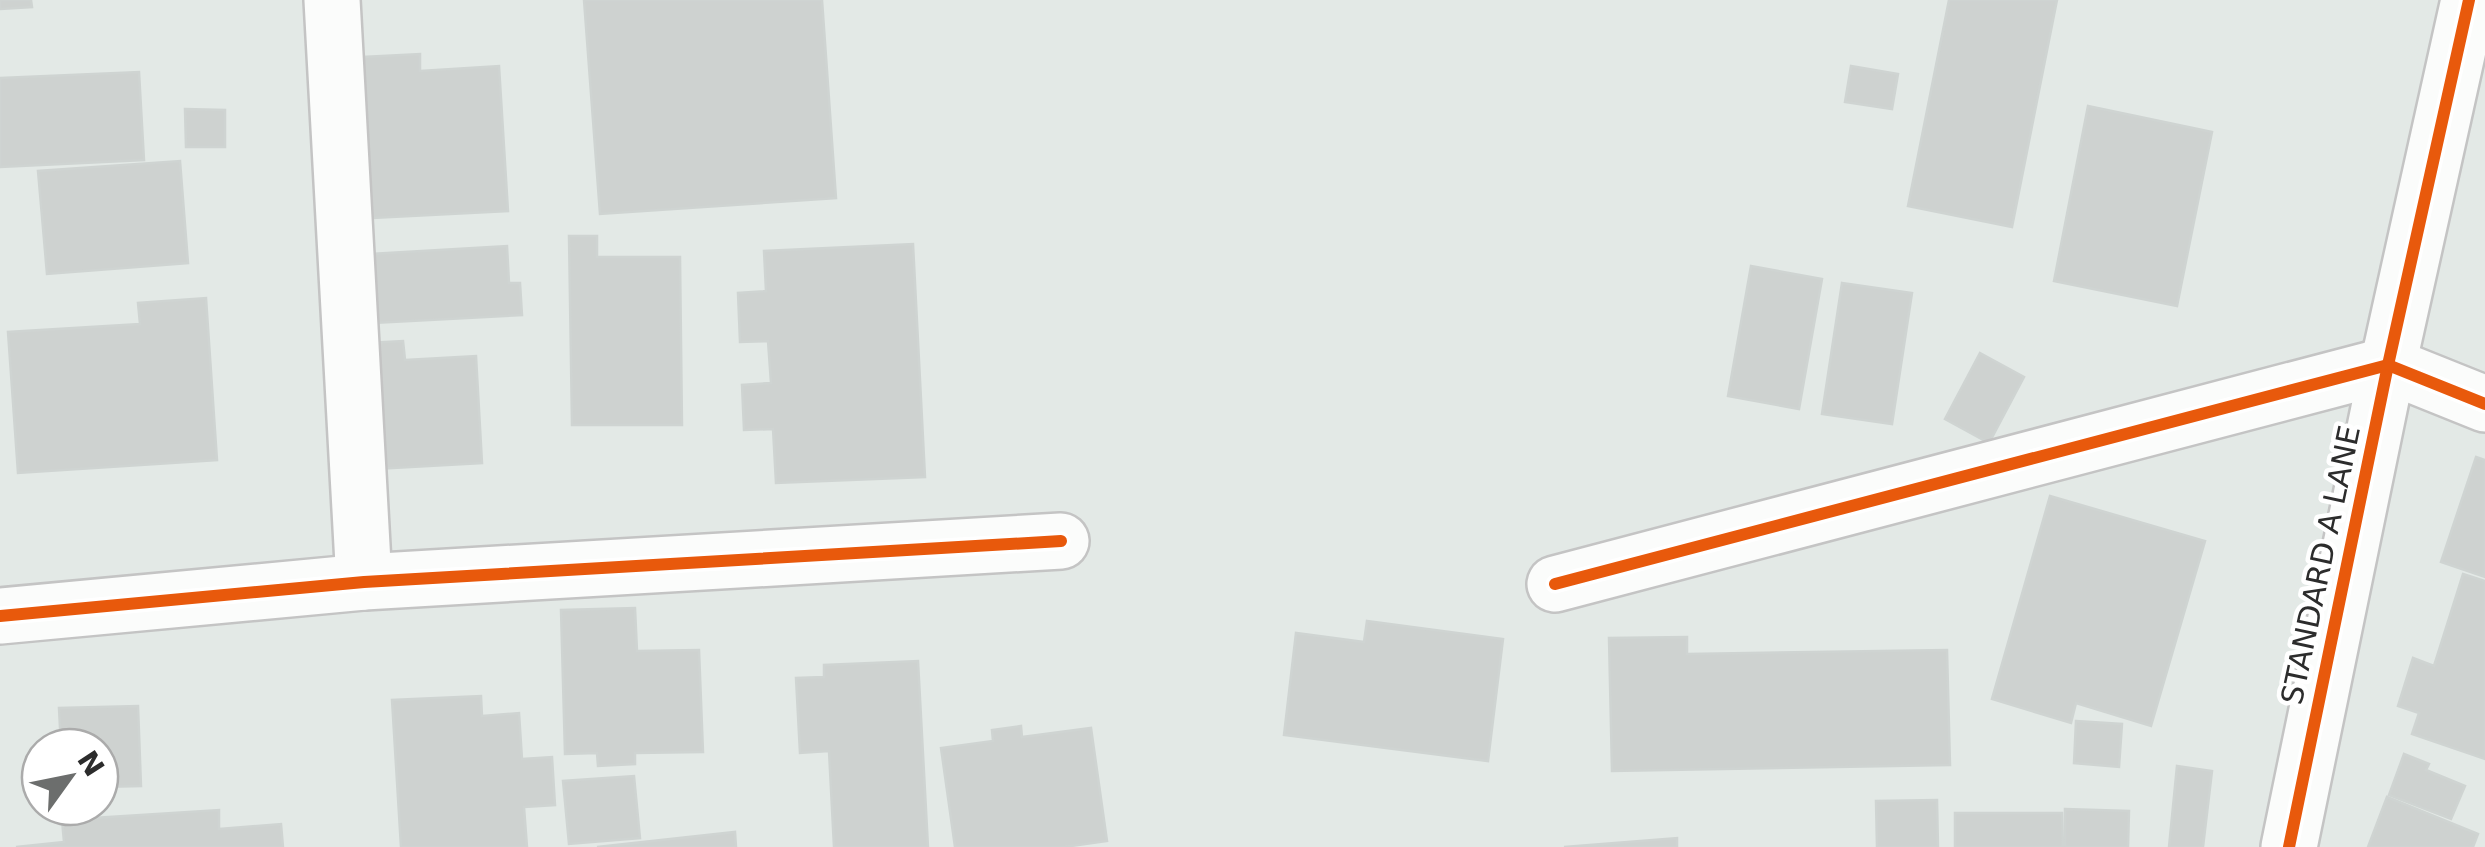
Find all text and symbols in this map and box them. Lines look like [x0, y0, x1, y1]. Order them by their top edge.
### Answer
street label: STANDARD A LANE [2274, 422, 2367, 707]
north arrow [20, 727, 120, 827]
text: N [70, 745, 111, 782]

